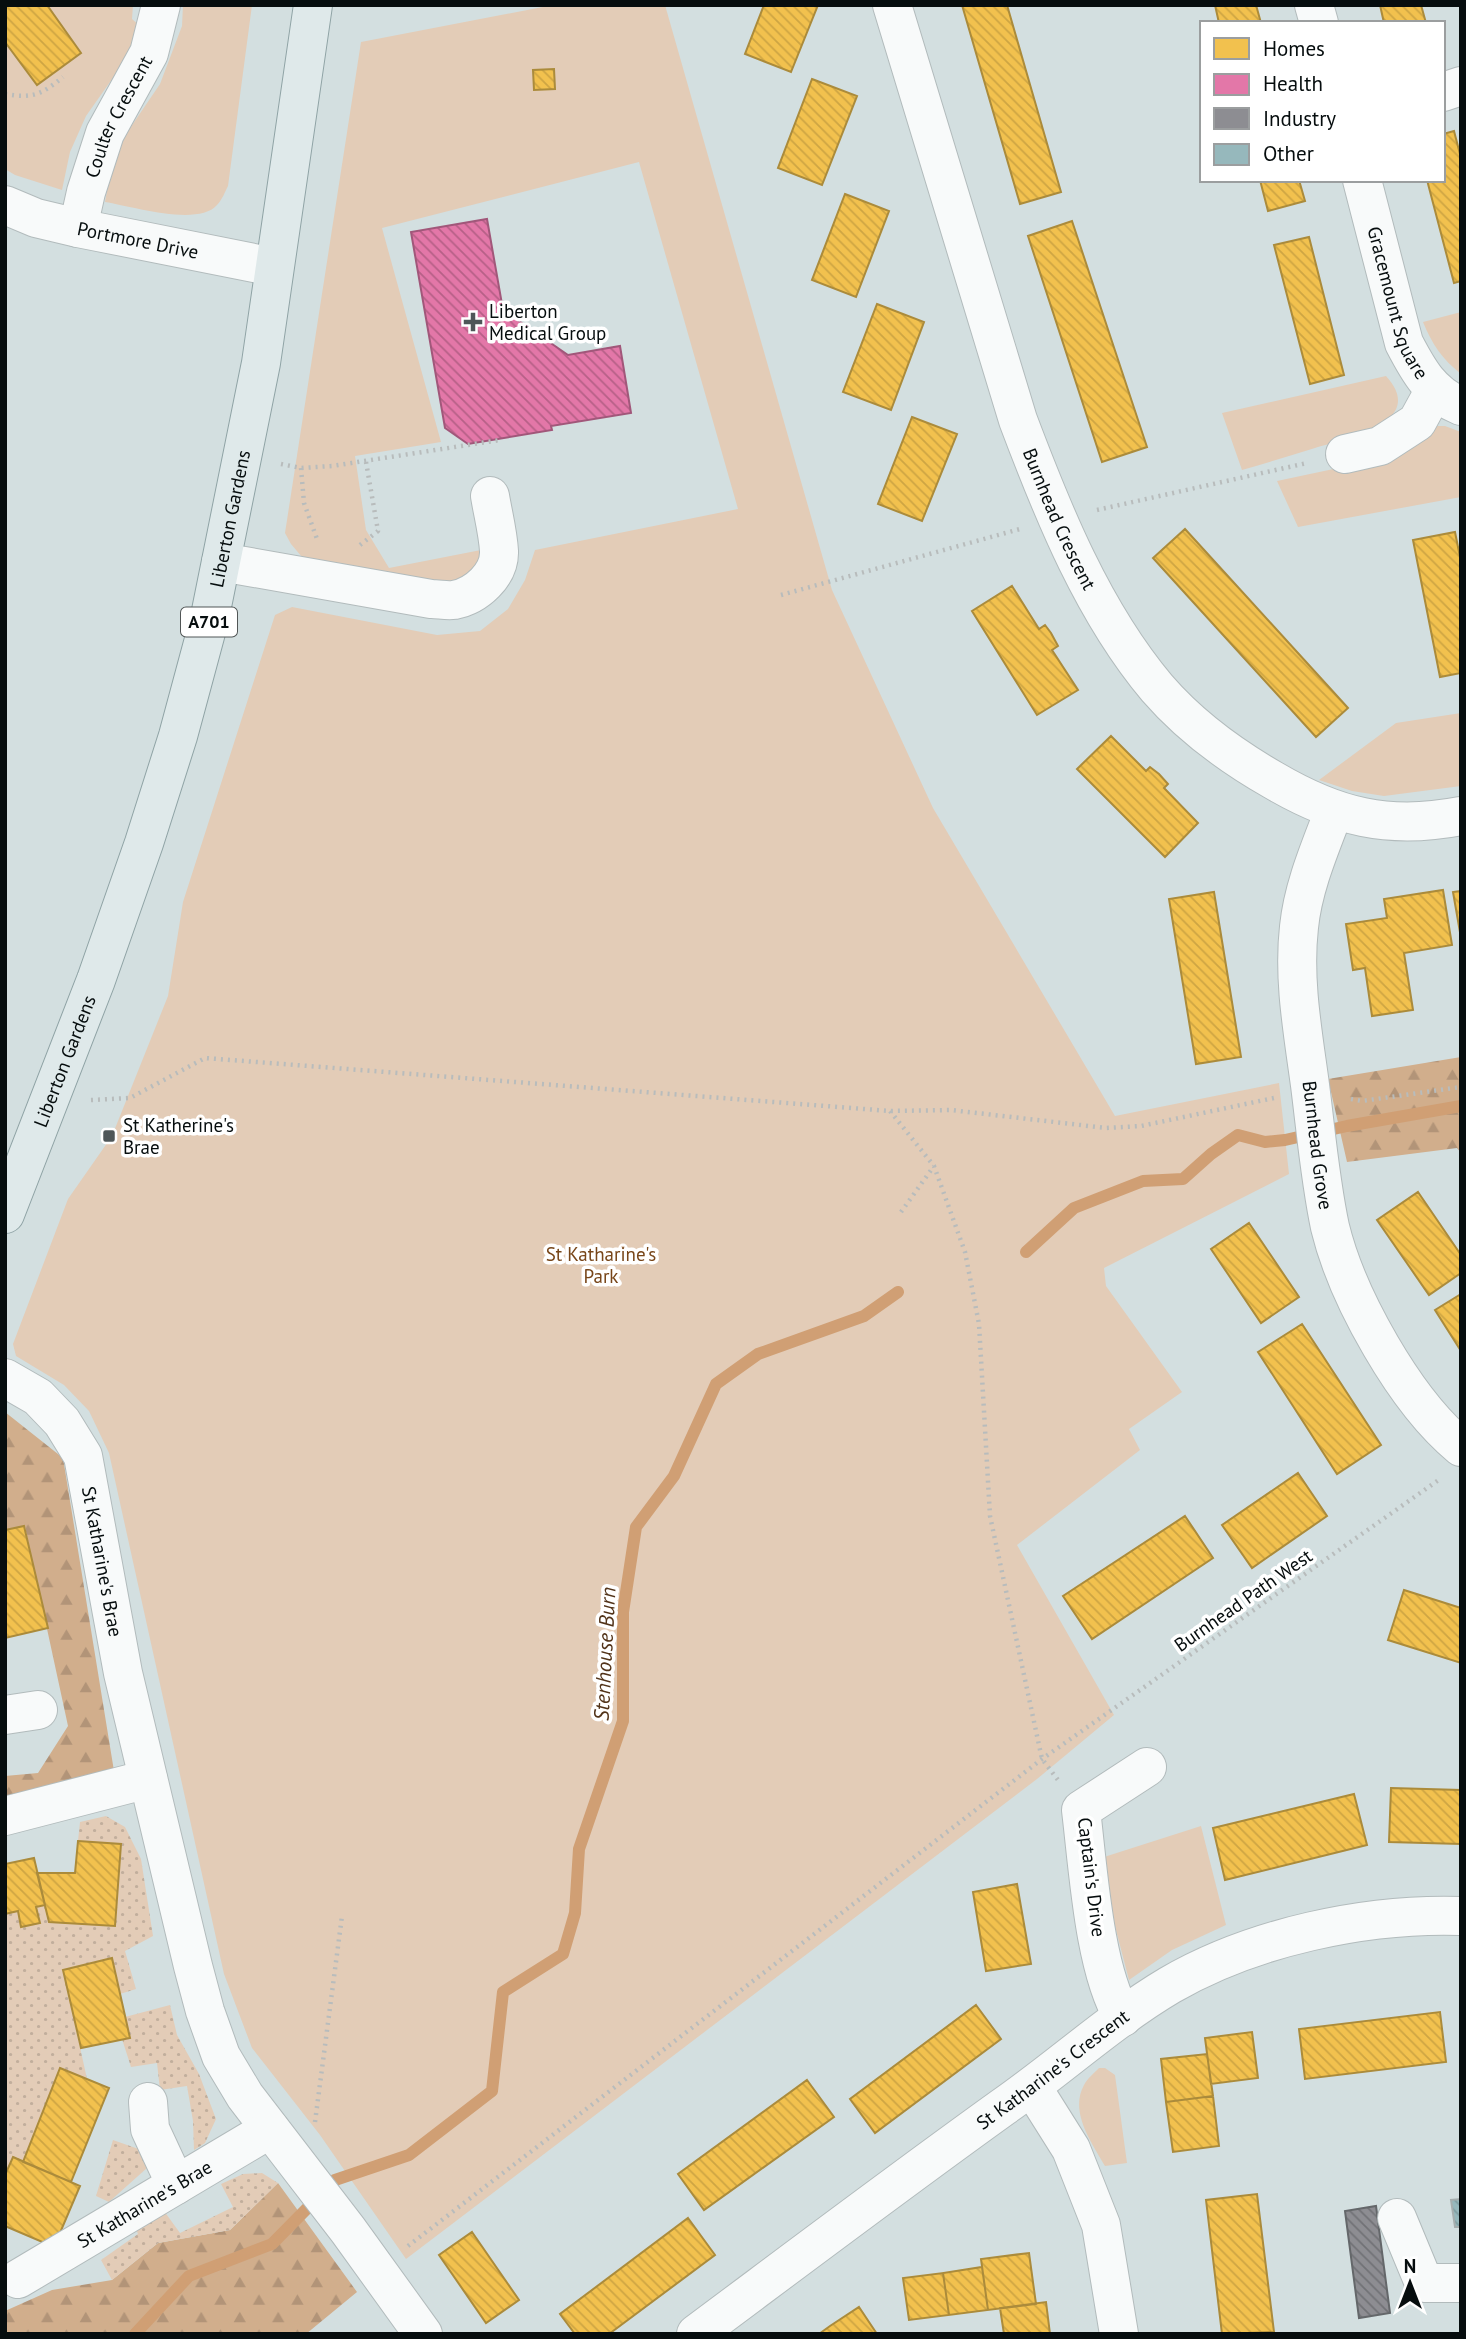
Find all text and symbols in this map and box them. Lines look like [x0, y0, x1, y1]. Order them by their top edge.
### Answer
legend [1200, 21, 1445, 182]
text: Homes [1263, 35, 1325, 62]
street label: Coulter Crescent [79, 51, 158, 181]
text: Health [1263, 70, 1323, 97]
text: Industry [1263, 105, 1336, 132]
text: Other [1263, 140, 1314, 167]
street label: Portmore Drive [75, 216, 201, 264]
street label: Gracemount Square [1362, 224, 1434, 384]
place label: Liberton Medical Group [489, 299, 606, 345]
marker: Liberton Medical Group [463, 312, 483, 332]
street label: Burnhead Crescent [1018, 445, 1102, 594]
street label: Liberton Gardens [204, 448, 255, 589]
road number: A701 [181, 608, 237, 636]
street label: Liberton Gardens [28, 992, 101, 1131]
street label: Burnhead Grove [1298, 1079, 1338, 1211]
place label: St Katherine's Brae [123, 1113, 234, 1159]
marker: St Katherine's Brae [101, 1128, 117, 1144]
park label: St Katharine's Park [546, 1242, 656, 1288]
street label: St Katharine's Brae [77, 1484, 128, 1639]
street label: Burnhead Path West [1169, 1543, 1317, 1657]
water label: Stenhouse Burn [588, 1586, 621, 1722]
street label: Captain's Drive [1073, 1816, 1111, 1938]
street label: St Katharine's Crescent [971, 2004, 1134, 2134]
street label: St Katharine's Brae [73, 2154, 216, 2253]
north arrow [1375, 2248, 1445, 2318]
text: N [1404, 2254, 1416, 2278]

